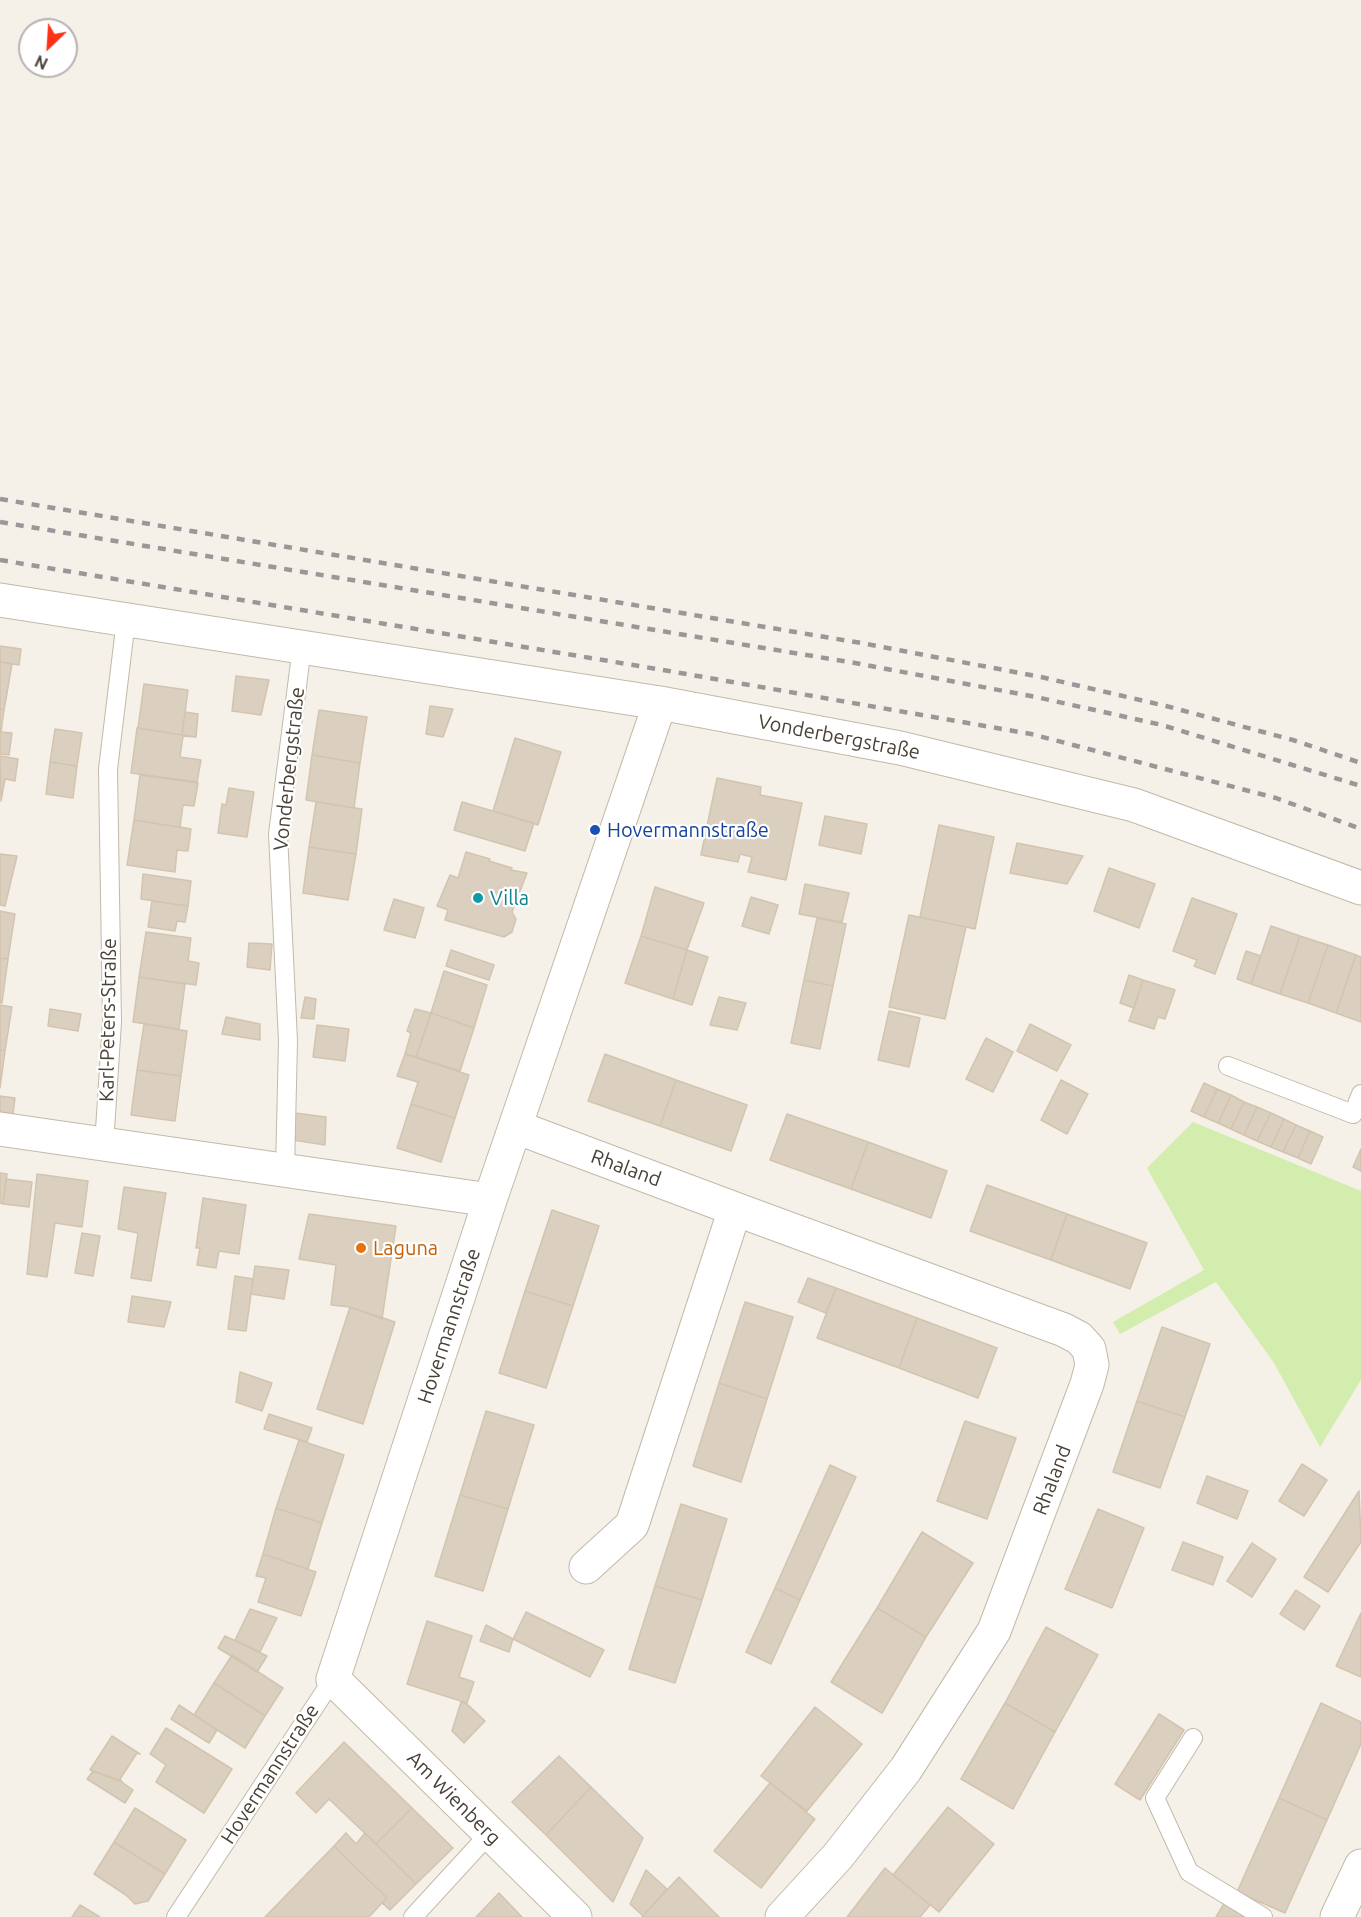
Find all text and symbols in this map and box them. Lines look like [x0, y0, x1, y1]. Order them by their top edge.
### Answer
north arrow [18, 18, 78, 78]
text: N [32, 52, 50, 73]
street label: Vonderbergstraße [268, 686, 310, 852]
street label: Vonderbergstraße [756, 710, 922, 764]
place label: Hovermannstraße [607, 818, 769, 842]
marker: Hovermannstraße [588, 823, 602, 837]
place label: Villa [490, 886, 529, 910]
marker: Villa [471, 891, 485, 905]
street label: Karl-Peters-Straße [95, 938, 121, 1102]
street label: Rhaland [588, 1144, 664, 1192]
place label: Laguna [373, 1236, 438, 1260]
marker: Laguna [354, 1241, 368, 1255]
street label: Hovermannstraße [413, 1245, 485, 1407]
street label: Rhaland [1028, 1442, 1076, 1518]
street label: Hovermannstraße [216, 1700, 324, 1848]
street label: Am Wienberg [402, 1746, 506, 1850]

